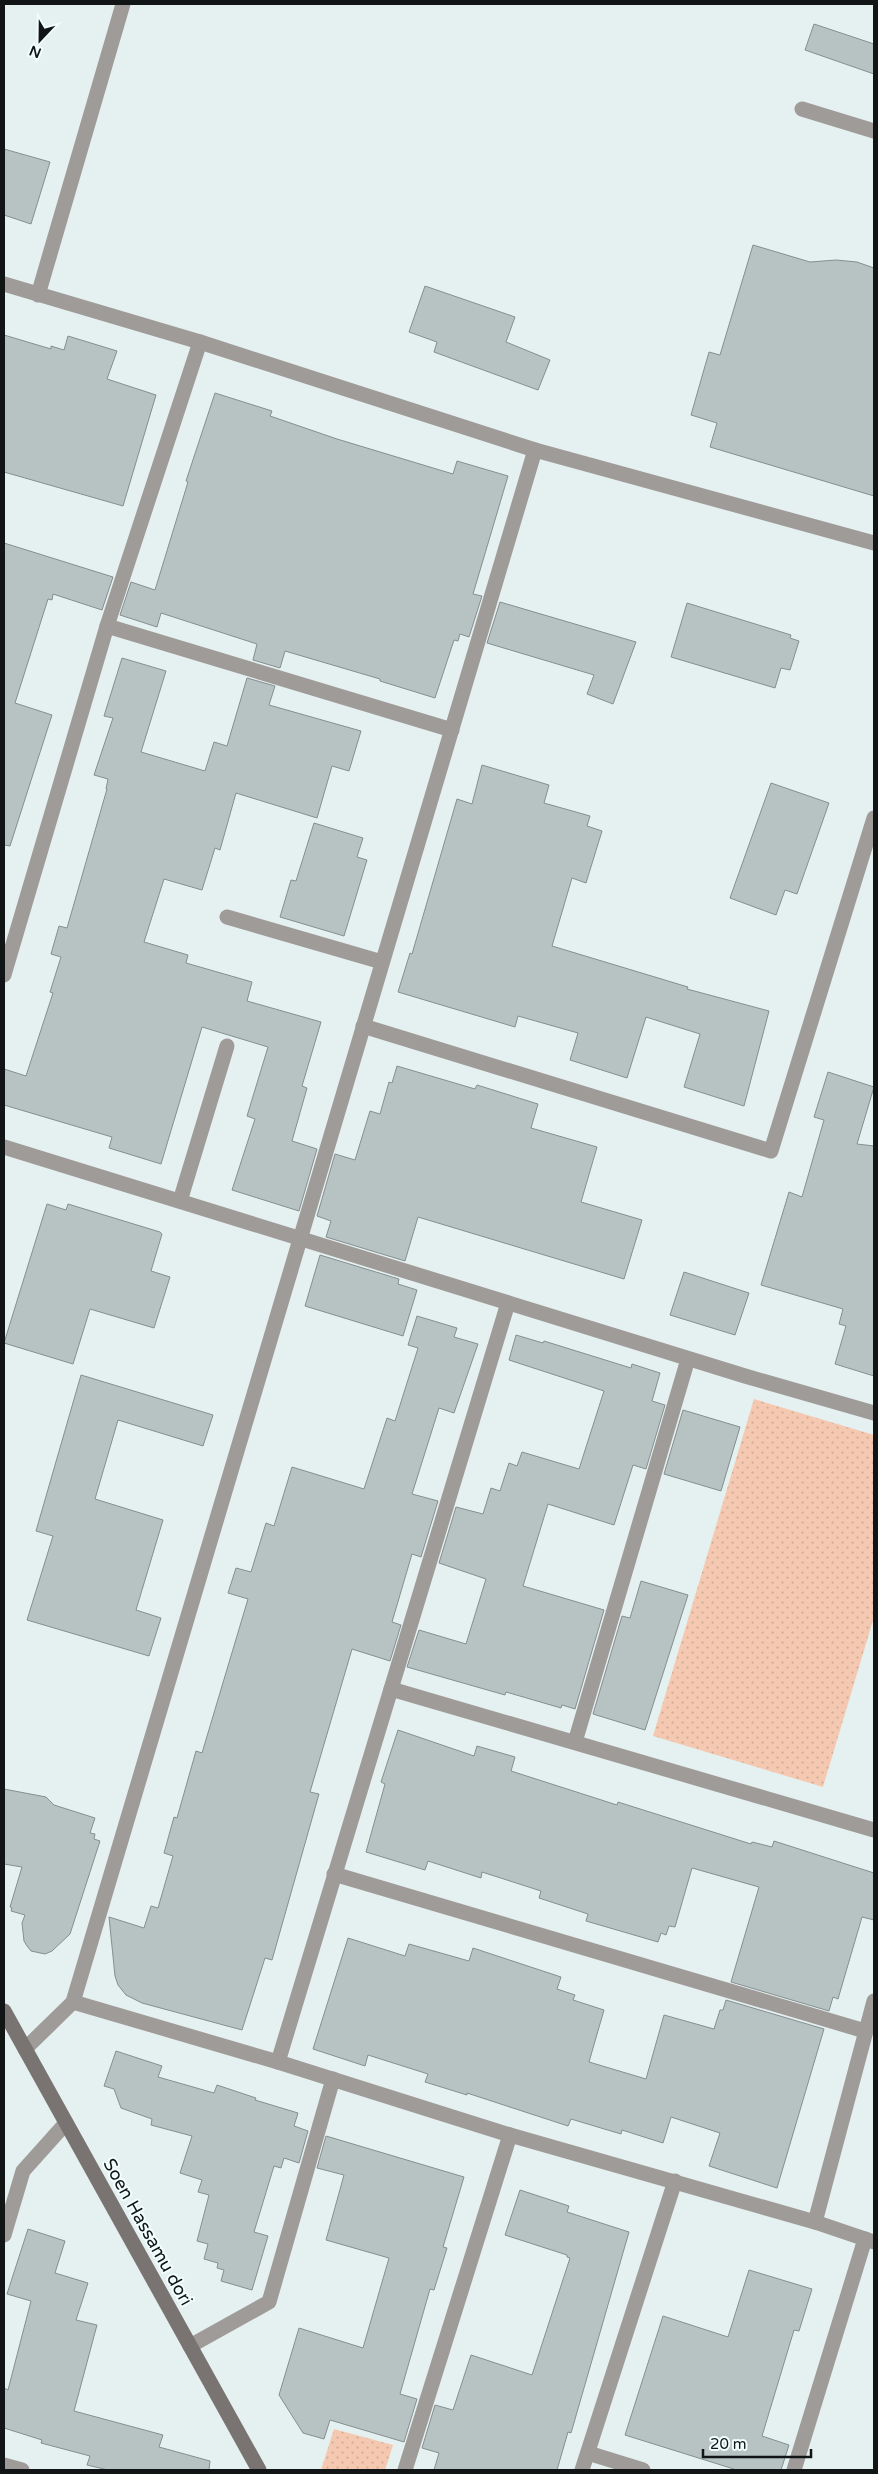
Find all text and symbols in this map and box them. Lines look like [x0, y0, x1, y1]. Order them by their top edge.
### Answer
north arrow [15, 15, 65, 65]
text: N [27, 42, 44, 62]
street label: Soen Hassamu dori [98, 2155, 198, 2309]
scale bar [703, 2426, 810, 2458]
text: 20 m [710, 2435, 747, 2453]

